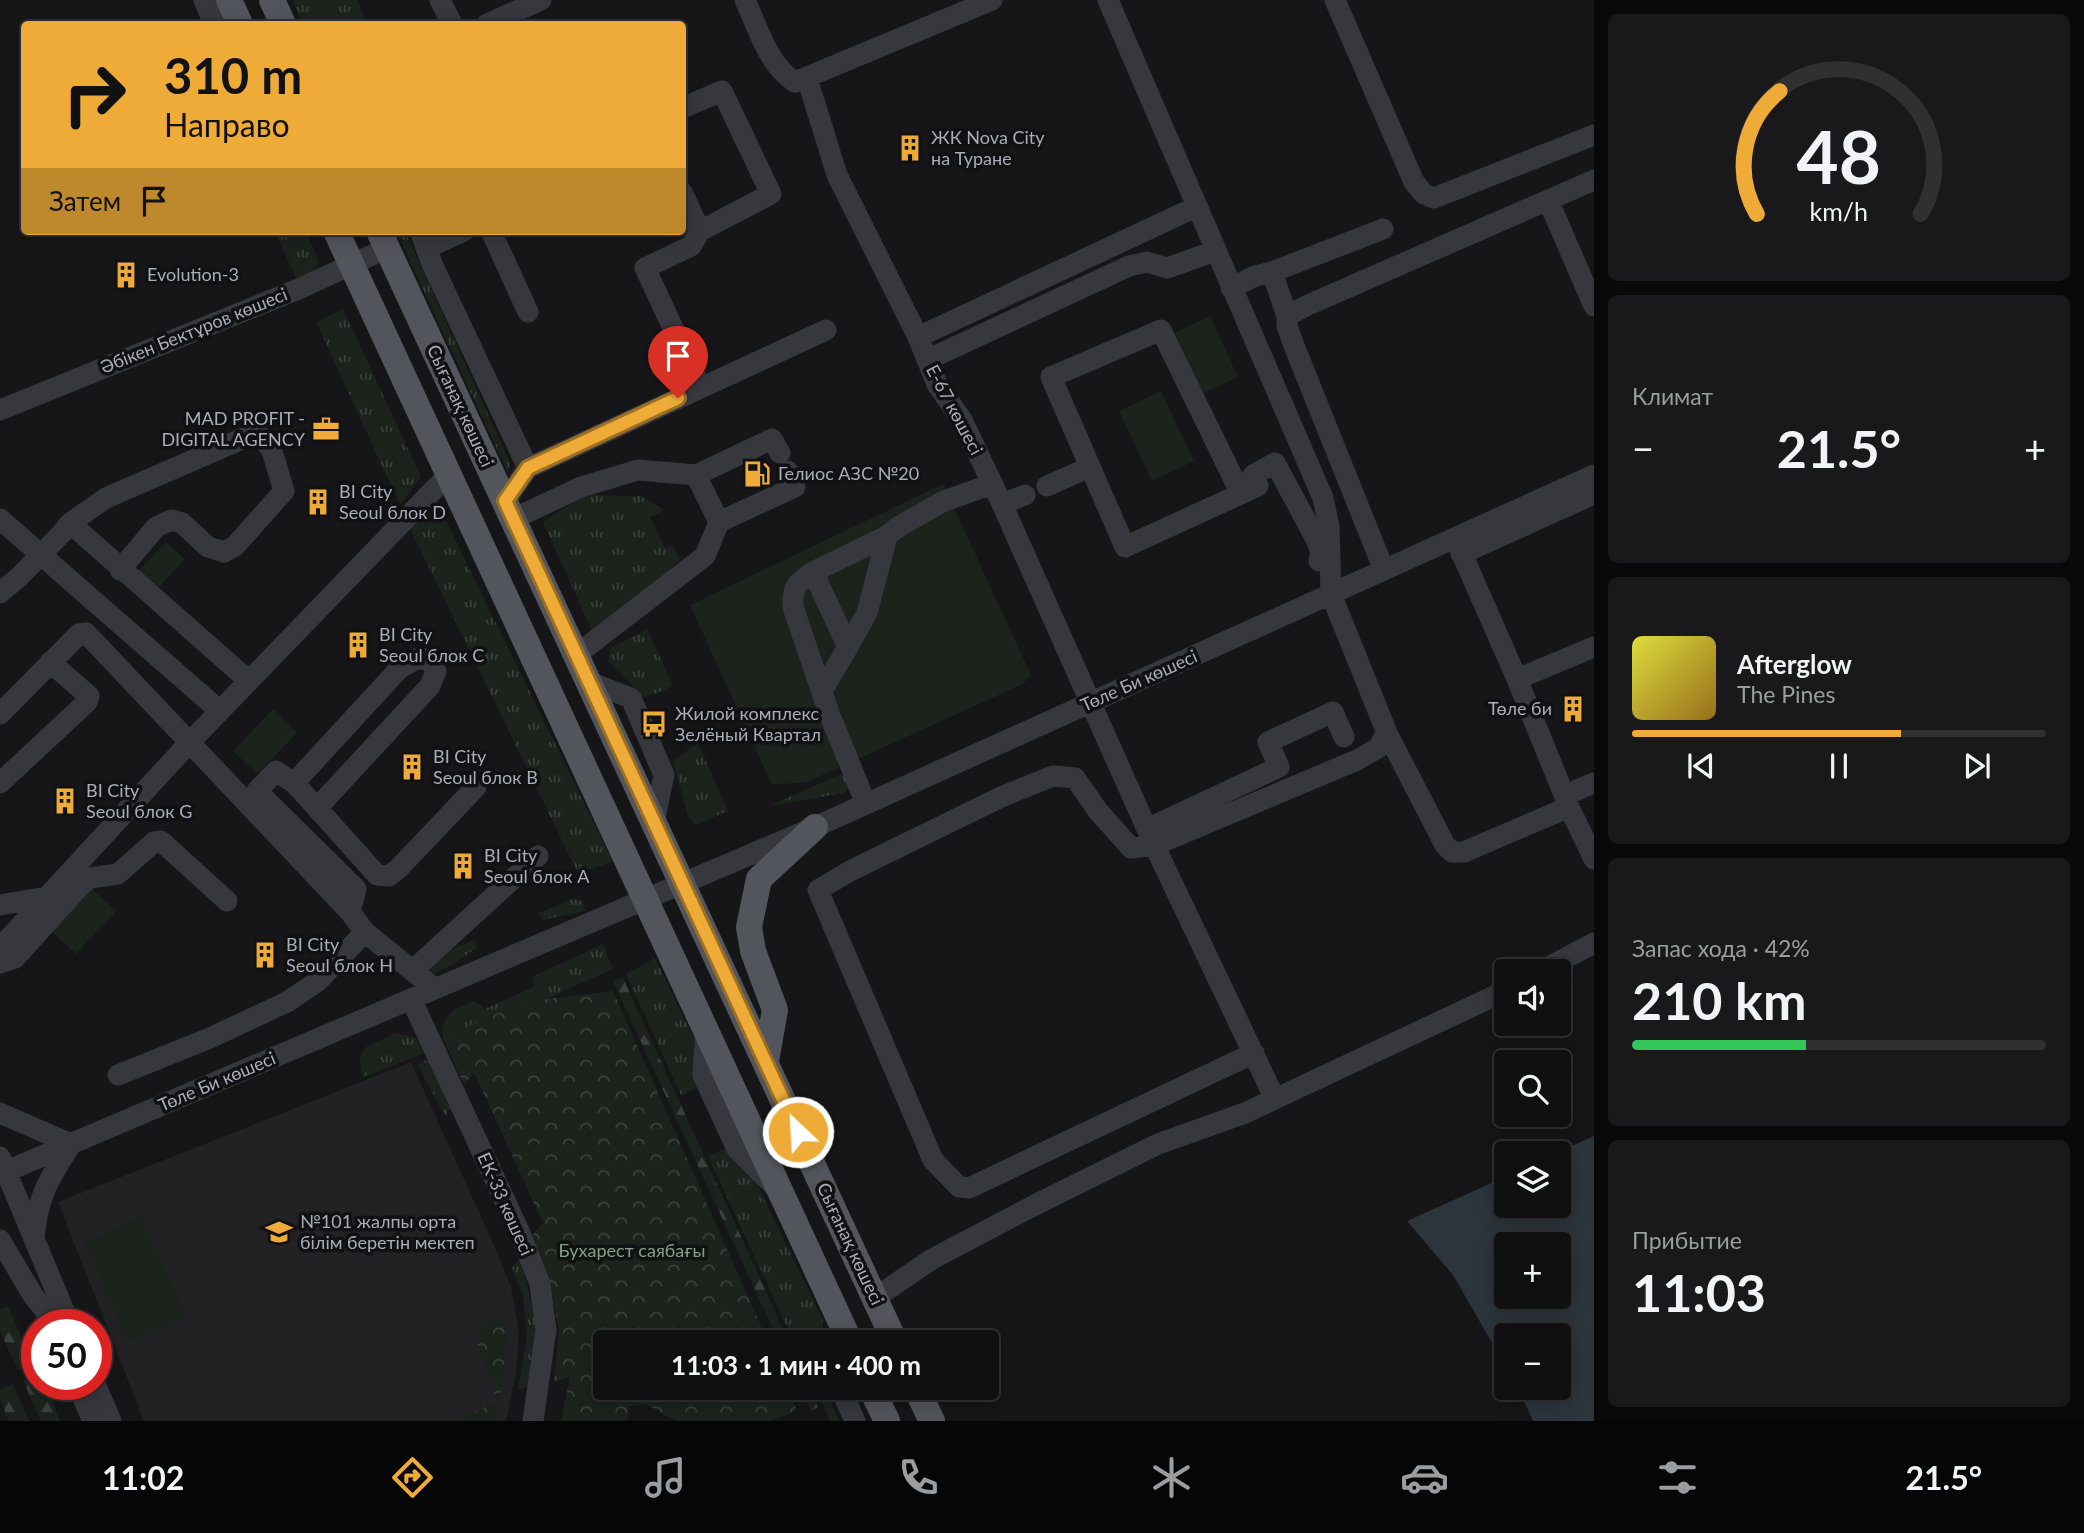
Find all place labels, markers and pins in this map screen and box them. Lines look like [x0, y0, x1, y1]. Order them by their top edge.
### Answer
place label: ЖК Nova City на Туране [931, 126, 1045, 169]
building icon: ЖК Nova City на Туране [895, 133, 925, 163]
building icon: Evolution-3 [111, 260, 141, 290]
place label: Evolution-3 [147, 263, 239, 285]
pin [648, 326, 708, 398]
place label: MAD PROFIT - DIGITAL AGENCY [161, 407, 306, 450]
office icon: MAD PROFIT - DIGITAL AGENCY [311, 414, 341, 444]
fuel station icon: Гелиос АЗС №20 [742, 459, 772, 489]
place label: Гелиос АЗС №20 [778, 462, 919, 484]
place label: BI City Seoul блок D [339, 480, 446, 523]
building icon: BI City Seoul блок D [303, 487, 333, 517]
place label: BI City Seoul блок C [379, 623, 484, 666]
building icon: BI City Seoul блок C [343, 630, 373, 660]
building icon: Төле би [1558, 694, 1588, 724]
place label: Төле би [1488, 697, 1552, 719]
place label: Жилой комплекс Зелёный Квартал [675, 702, 821, 745]
bus stop icon: Жилой комплекс Зелёный Квартал [639, 709, 669, 739]
place label: BI City Seoul блок B [433, 745, 538, 788]
building icon: BI City Seoul блок B [397, 752, 427, 782]
place label: BI City Seoul блок G [86, 779, 192, 822]
building icon: BI City Seoul блок G [50, 786, 80, 816]
place label: BI City Seoul блок A [484, 844, 590, 887]
building icon: BI City Seoul блок A [448, 851, 478, 881]
place label: BI City Seoul блок H [286, 933, 393, 976]
building icon: BI City Seoul блок H [250, 940, 280, 970]
place label: №101 жалпы орта білім беретін мектеп [300, 1210, 475, 1253]
school or university icon: №101 жалпы орта білім беретін мектеп [264, 1217, 294, 1247]

